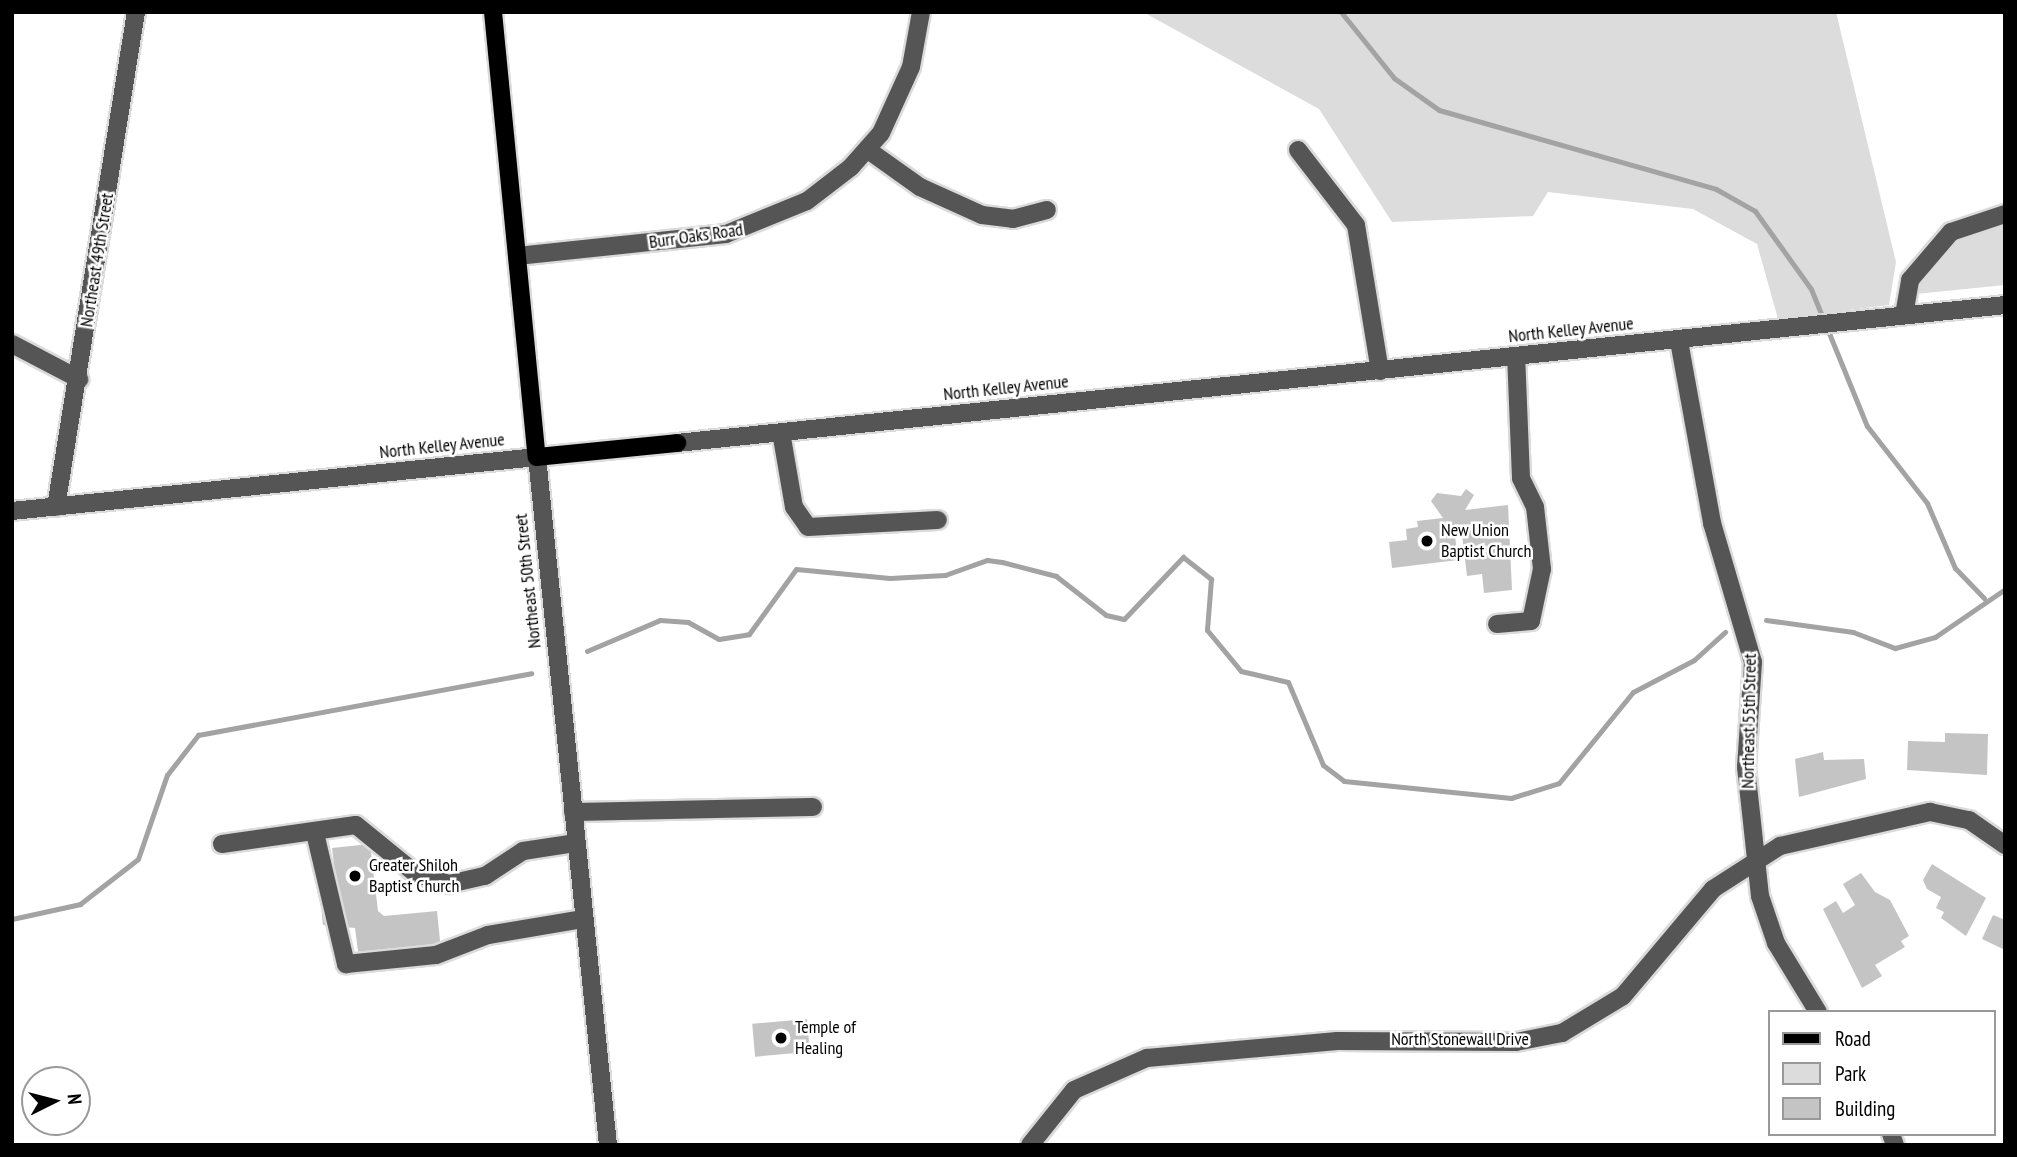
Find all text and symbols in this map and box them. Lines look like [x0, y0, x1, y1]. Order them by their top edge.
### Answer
street label: Northeast 49th Street [76, 191, 118, 329]
street label: Burr Oaks Road [648, 219, 744, 253]
street label: North Kelley Avenue [1507, 313, 1635, 347]
street label: North Kelley Avenue [942, 371, 1070, 405]
street label: North Kelley Avenue [378, 429, 506, 463]
street label: Northeast 50th Street [510, 513, 546, 649]
place label: New Union Baptist Church [1441, 520, 1531, 562]
marker: New Union Baptist Church [1419, 533, 1435, 549]
street label: Northeast 55th Street [1737, 653, 1761, 789]
place label: Greater Shiloh Baptist Church [369, 855, 459, 898]
marker: Greater Shiloh Baptist Church [347, 868, 363, 884]
legend [1769, 1010, 1996, 1136]
place label: Temple of Healing [795, 1017, 856, 1060]
text: Road [1835, 1025, 1871, 1052]
street label: North Stonewall Drive [1391, 1028, 1529, 1050]
marker: Temple of Healing [773, 1030, 789, 1046]
text: Park [1835, 1060, 1866, 1087]
north arrow [21, 1066, 91, 1136]
text: N [62, 1093, 87, 1105]
text: Building [1835, 1095, 1895, 1122]

